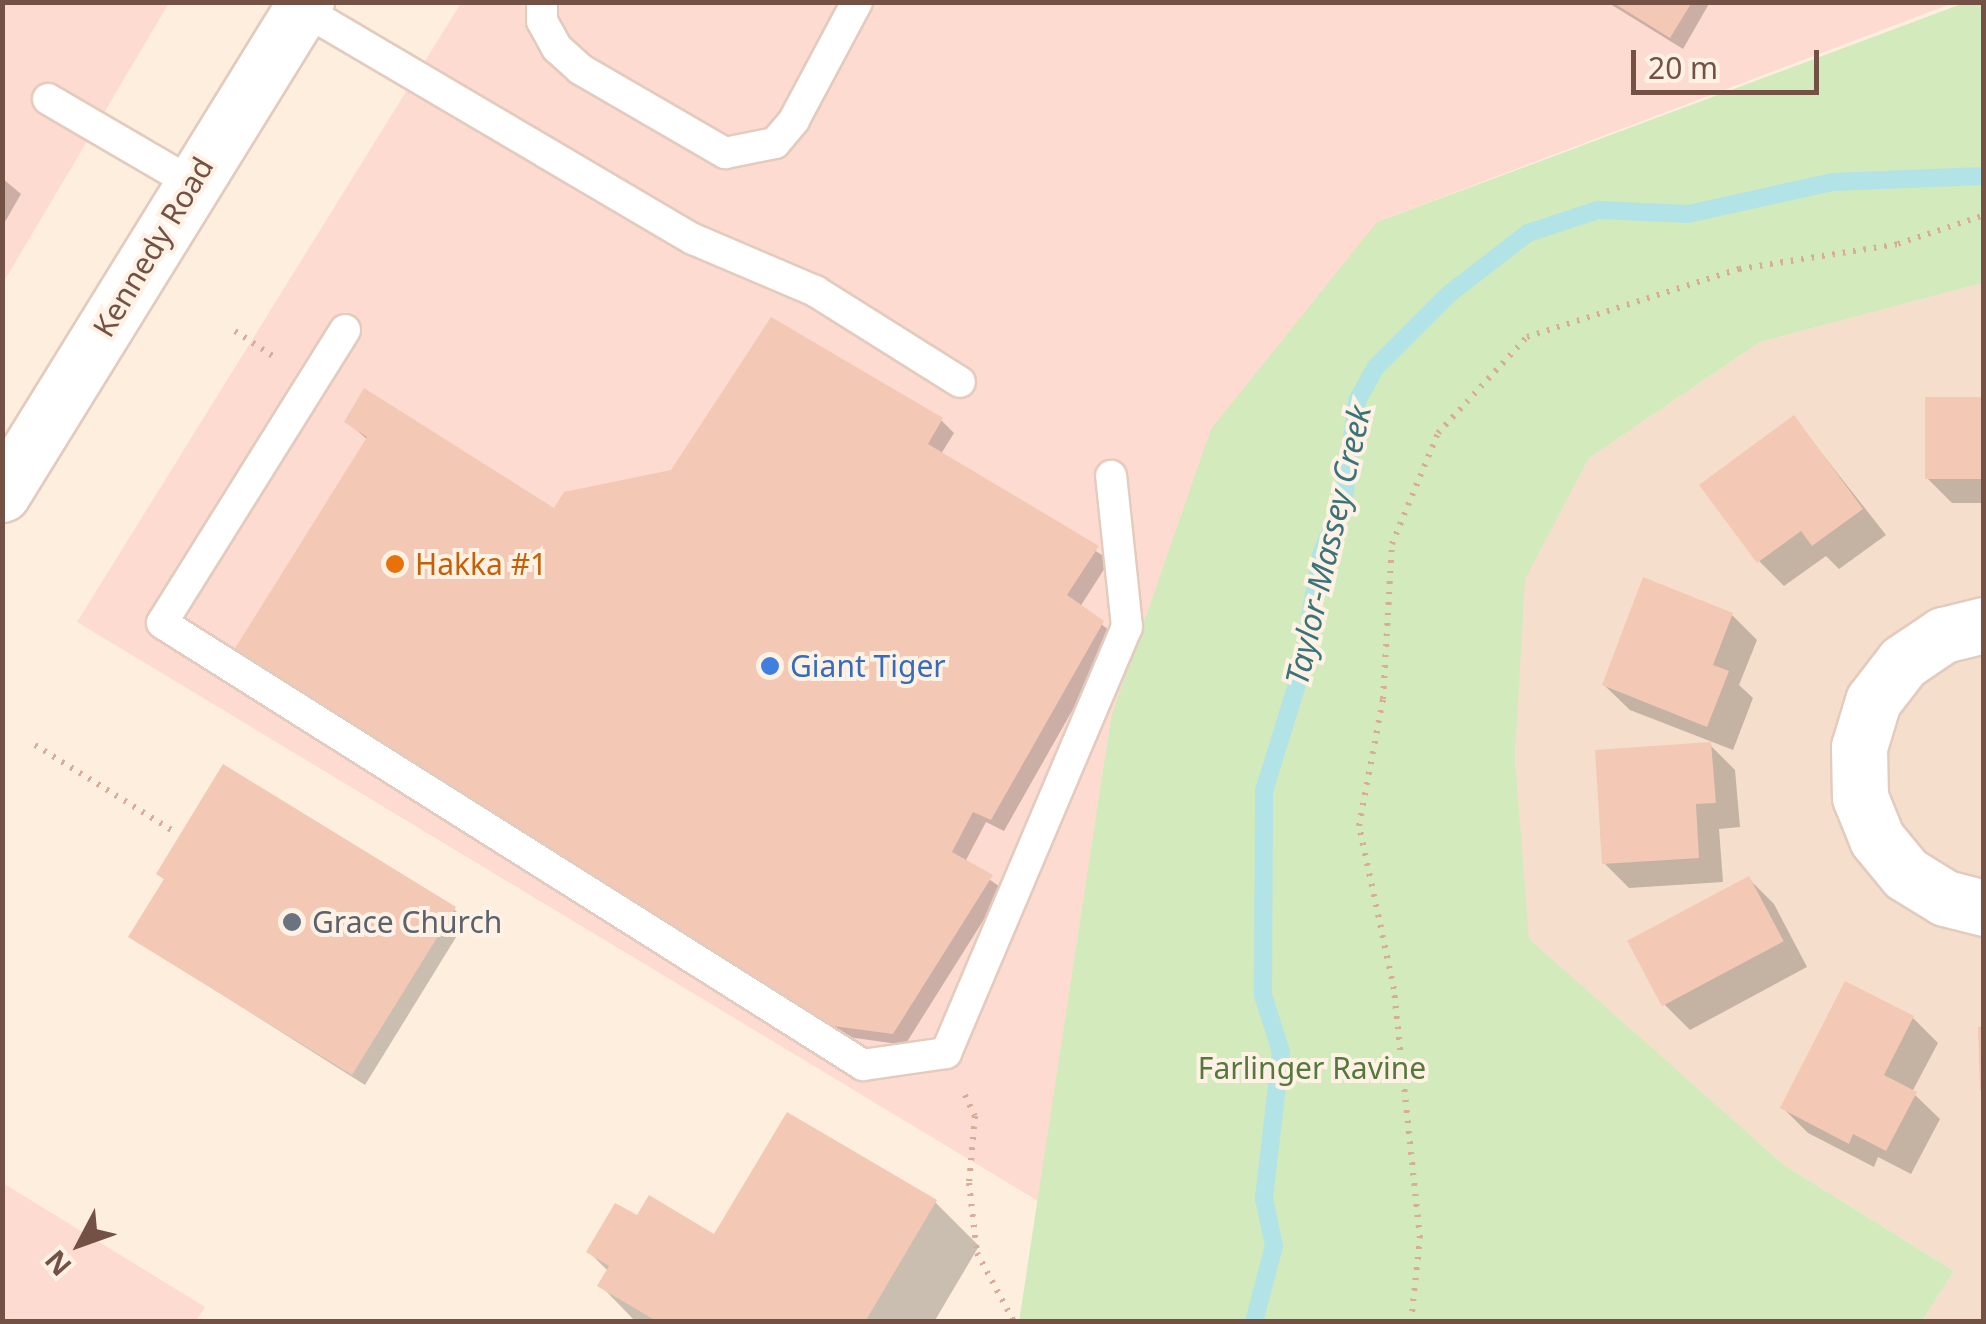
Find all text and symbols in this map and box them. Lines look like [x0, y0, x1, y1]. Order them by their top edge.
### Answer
scale bar [1636, 30, 1824, 92]
text: 20 m [1648, 47, 1718, 88]
street label: Kennedy Road [85, 151, 221, 343]
water label: Taylor-Massey Creek [1277, 402, 1379, 688]
place label: Hakka #1 [415, 546, 547, 582]
marker: Hakka #1 [384, 553, 406, 575]
place label: Giant Tiger [790, 648, 946, 684]
marker: Giant Tiger [759, 655, 781, 677]
place label: Grace Church [312, 904, 502, 940]
marker: Grace Church [281, 911, 303, 933]
park label: Farlinger Ravine [1198, 1050, 1426, 1086]
north arrow [30, 1194, 130, 1294]
text: N [36, 1243, 79, 1285]

